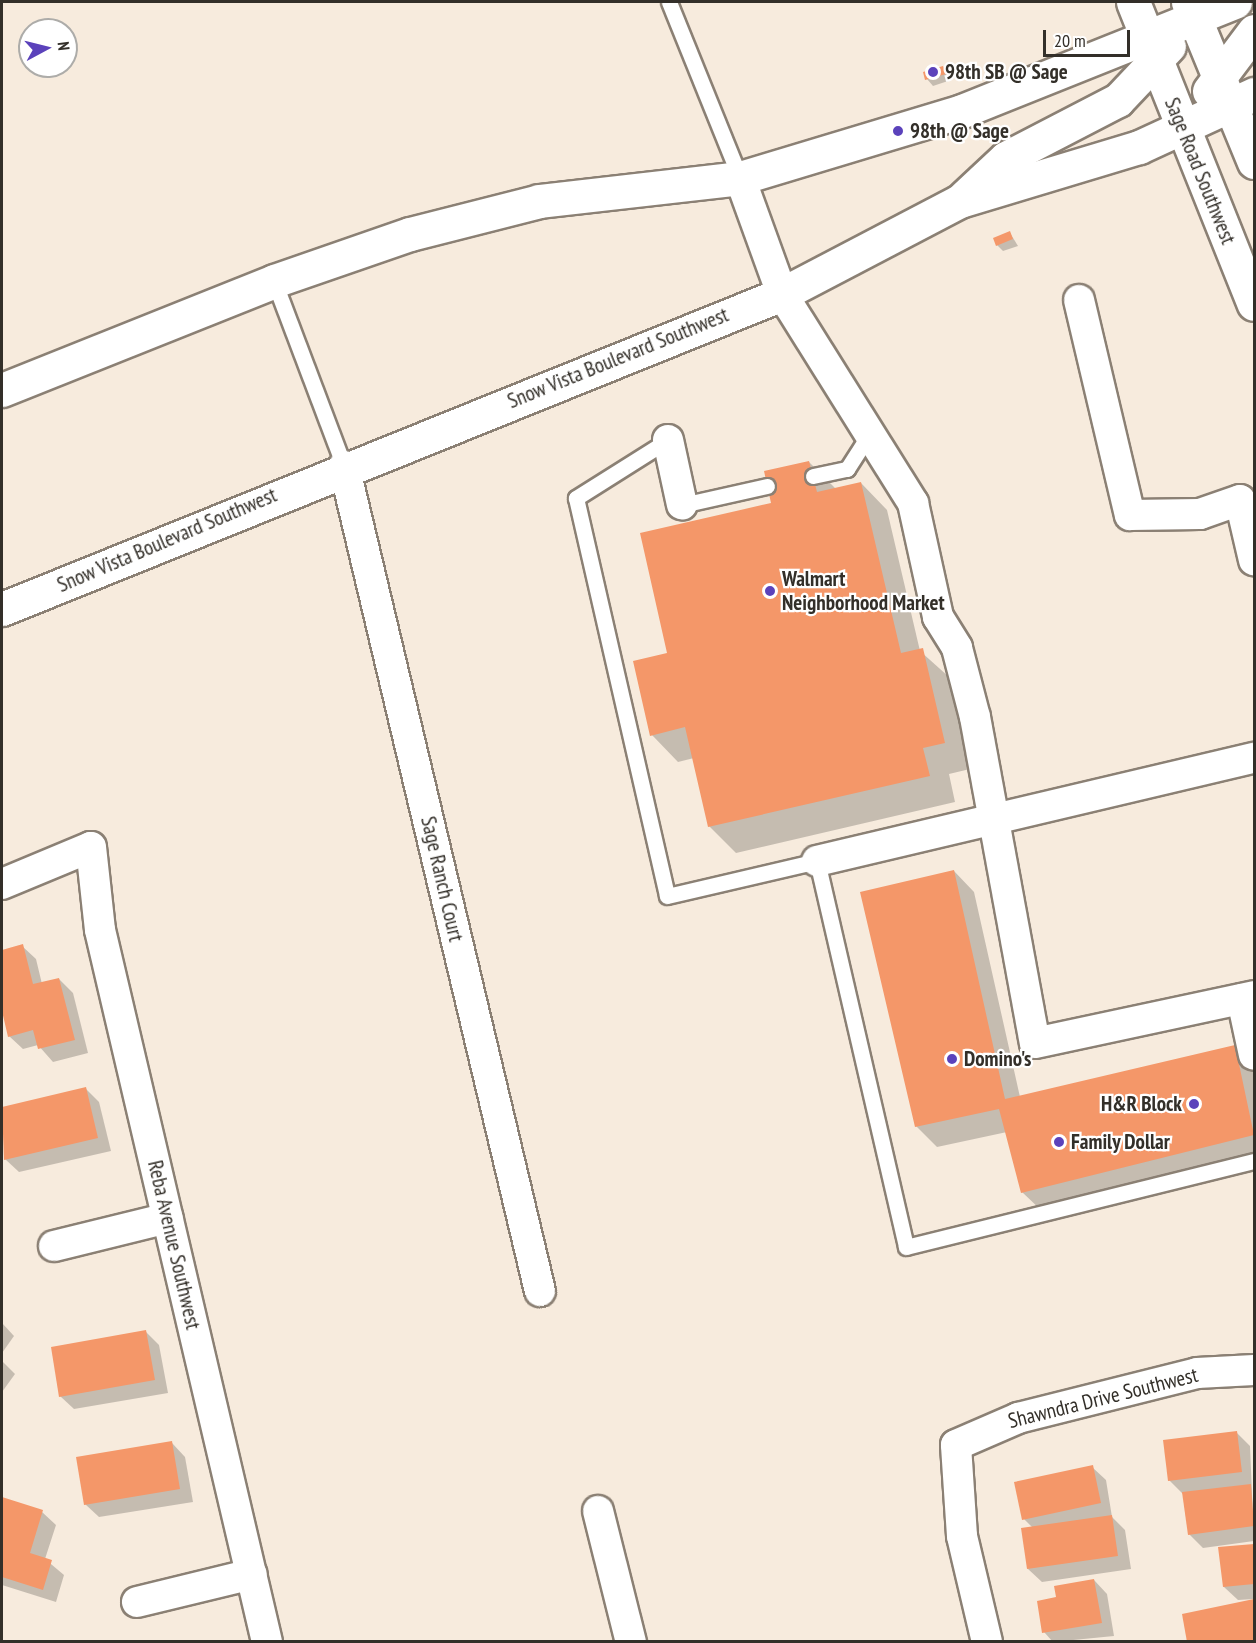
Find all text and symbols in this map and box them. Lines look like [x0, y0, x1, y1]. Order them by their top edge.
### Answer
north arrow [18, 18, 78, 78]
scale bar [1046, 18, 1133, 56]
text: 20 m [1054, 29, 1086, 52]
text: N [53, 41, 74, 52]
place label: 98th SB @ Sage [945, 59, 1068, 85]
marker: 98th SB @ Sage [926, 65, 940, 79]
street label: Sage Road Southwest [1159, 94, 1241, 248]
place label: 98th @ Sage [910, 118, 1009, 144]
marker: 98th @ Sage [891, 124, 905, 138]
street label: Snow Vista Boulevard Southwest [503, 302, 733, 414]
street label: Snow Vista Boulevard Southwest [53, 482, 281, 598]
place label: Walmart Neighborhood Market [782, 566, 945, 616]
marker: Walmart Neighborhood Market [763, 584, 777, 598]
street label: Sage Ranch Court [415, 814, 469, 944]
place label: Domino's [964, 1046, 1031, 1072]
marker: Domino's [945, 1052, 959, 1066]
place label: H&R Block [1101, 1091, 1182, 1117]
marker: H&R Block [1187, 1097, 1201, 1111]
place label: Family Dollar [1071, 1129, 1171, 1155]
marker: Family Dollar [1052, 1135, 1066, 1149]
street label: Reba Avenue Southwest [142, 1158, 206, 1332]
street label: Shawndra Drive Southwest [1006, 1362, 1200, 1434]

